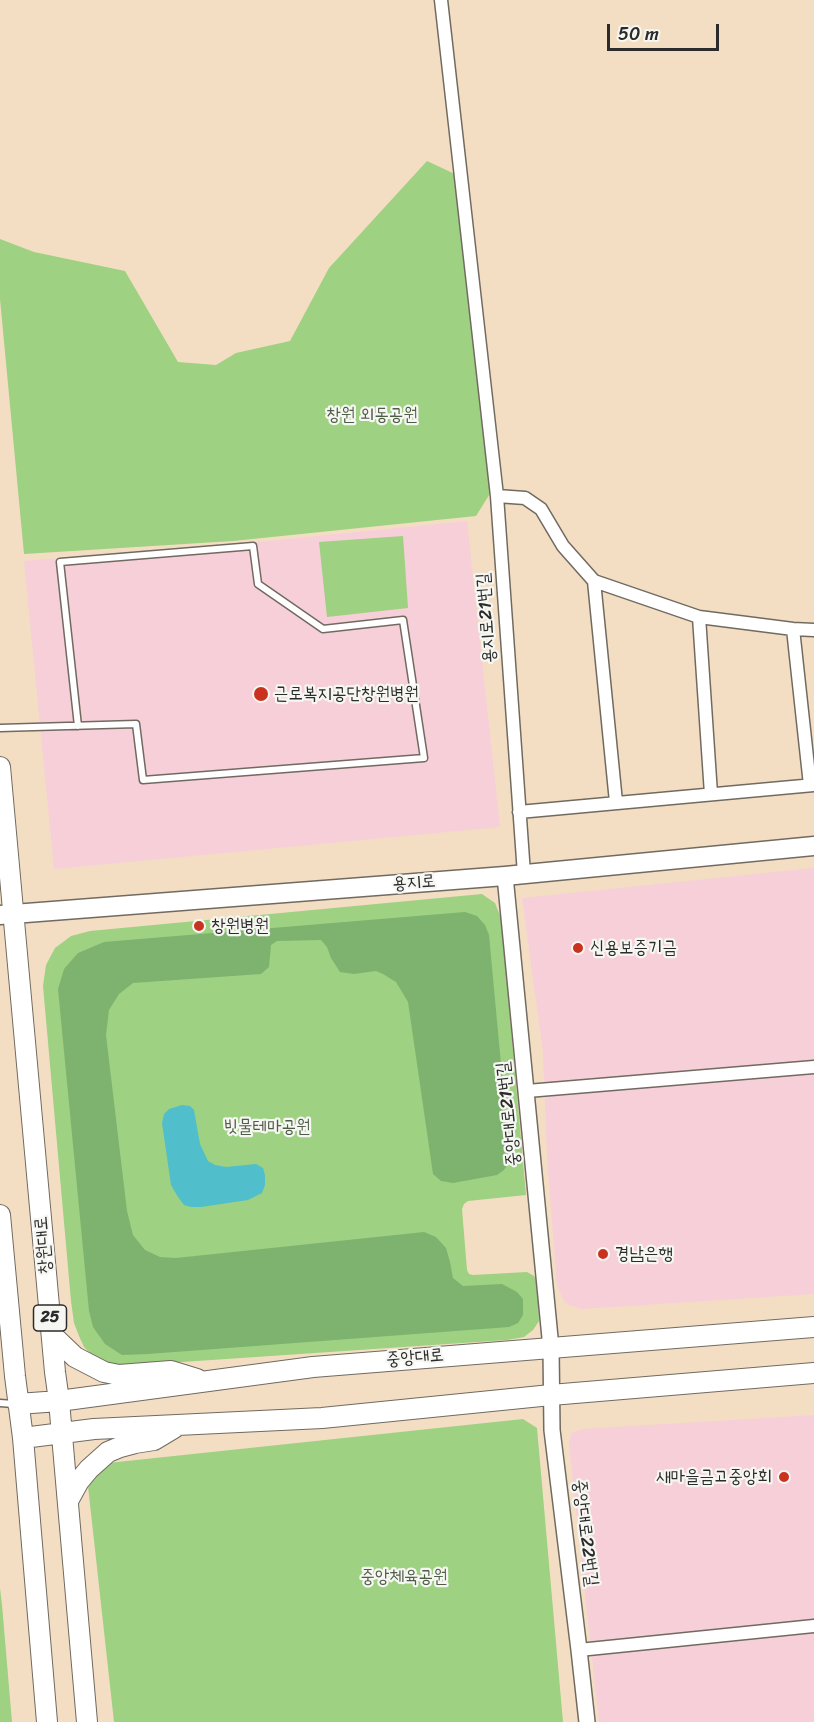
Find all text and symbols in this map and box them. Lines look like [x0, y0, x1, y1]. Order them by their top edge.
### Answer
scale bar [610, 12, 722, 50]
text: 50 m [618, 18, 659, 50]
park label: 창원 외동공원 [326, 404, 418, 426]
street label: 용지로21번길 [473, 572, 501, 664]
place label: 근로복지공단창원병원 [274, 683, 419, 705]
marker: 근로복지공단창원병원 [252, 685, 270, 703]
street label: 용지로 [392, 871, 436, 895]
place label: 창원병원 [211, 915, 269, 937]
marker: 창원병원 [192, 919, 206, 933]
place label: 신용보증기금 [590, 937, 677, 959]
marker: 신용보증기금 [571, 941, 585, 955]
street label: 중앙대로21번길 [493, 1061, 525, 1167]
park label: 빗물테마공원 [224, 1116, 310, 1138]
street label: 창원대로 [31, 1215, 57, 1275]
place label: 경남은행 [615, 1243, 673, 1265]
marker: 경남은행 [596, 1247, 610, 1261]
road number: 25 [34, 1305, 66, 1331]
street label: 중앙대로 [385, 1345, 445, 1371]
place label: 새마을금고중앙회 [656, 1466, 772, 1488]
marker: 새마을금고중앙회 [777, 1470, 791, 1484]
street label: 중앙대로22번길 [568, 1478, 602, 1588]
park label: 중앙체육공원 [361, 1566, 447, 1588]

